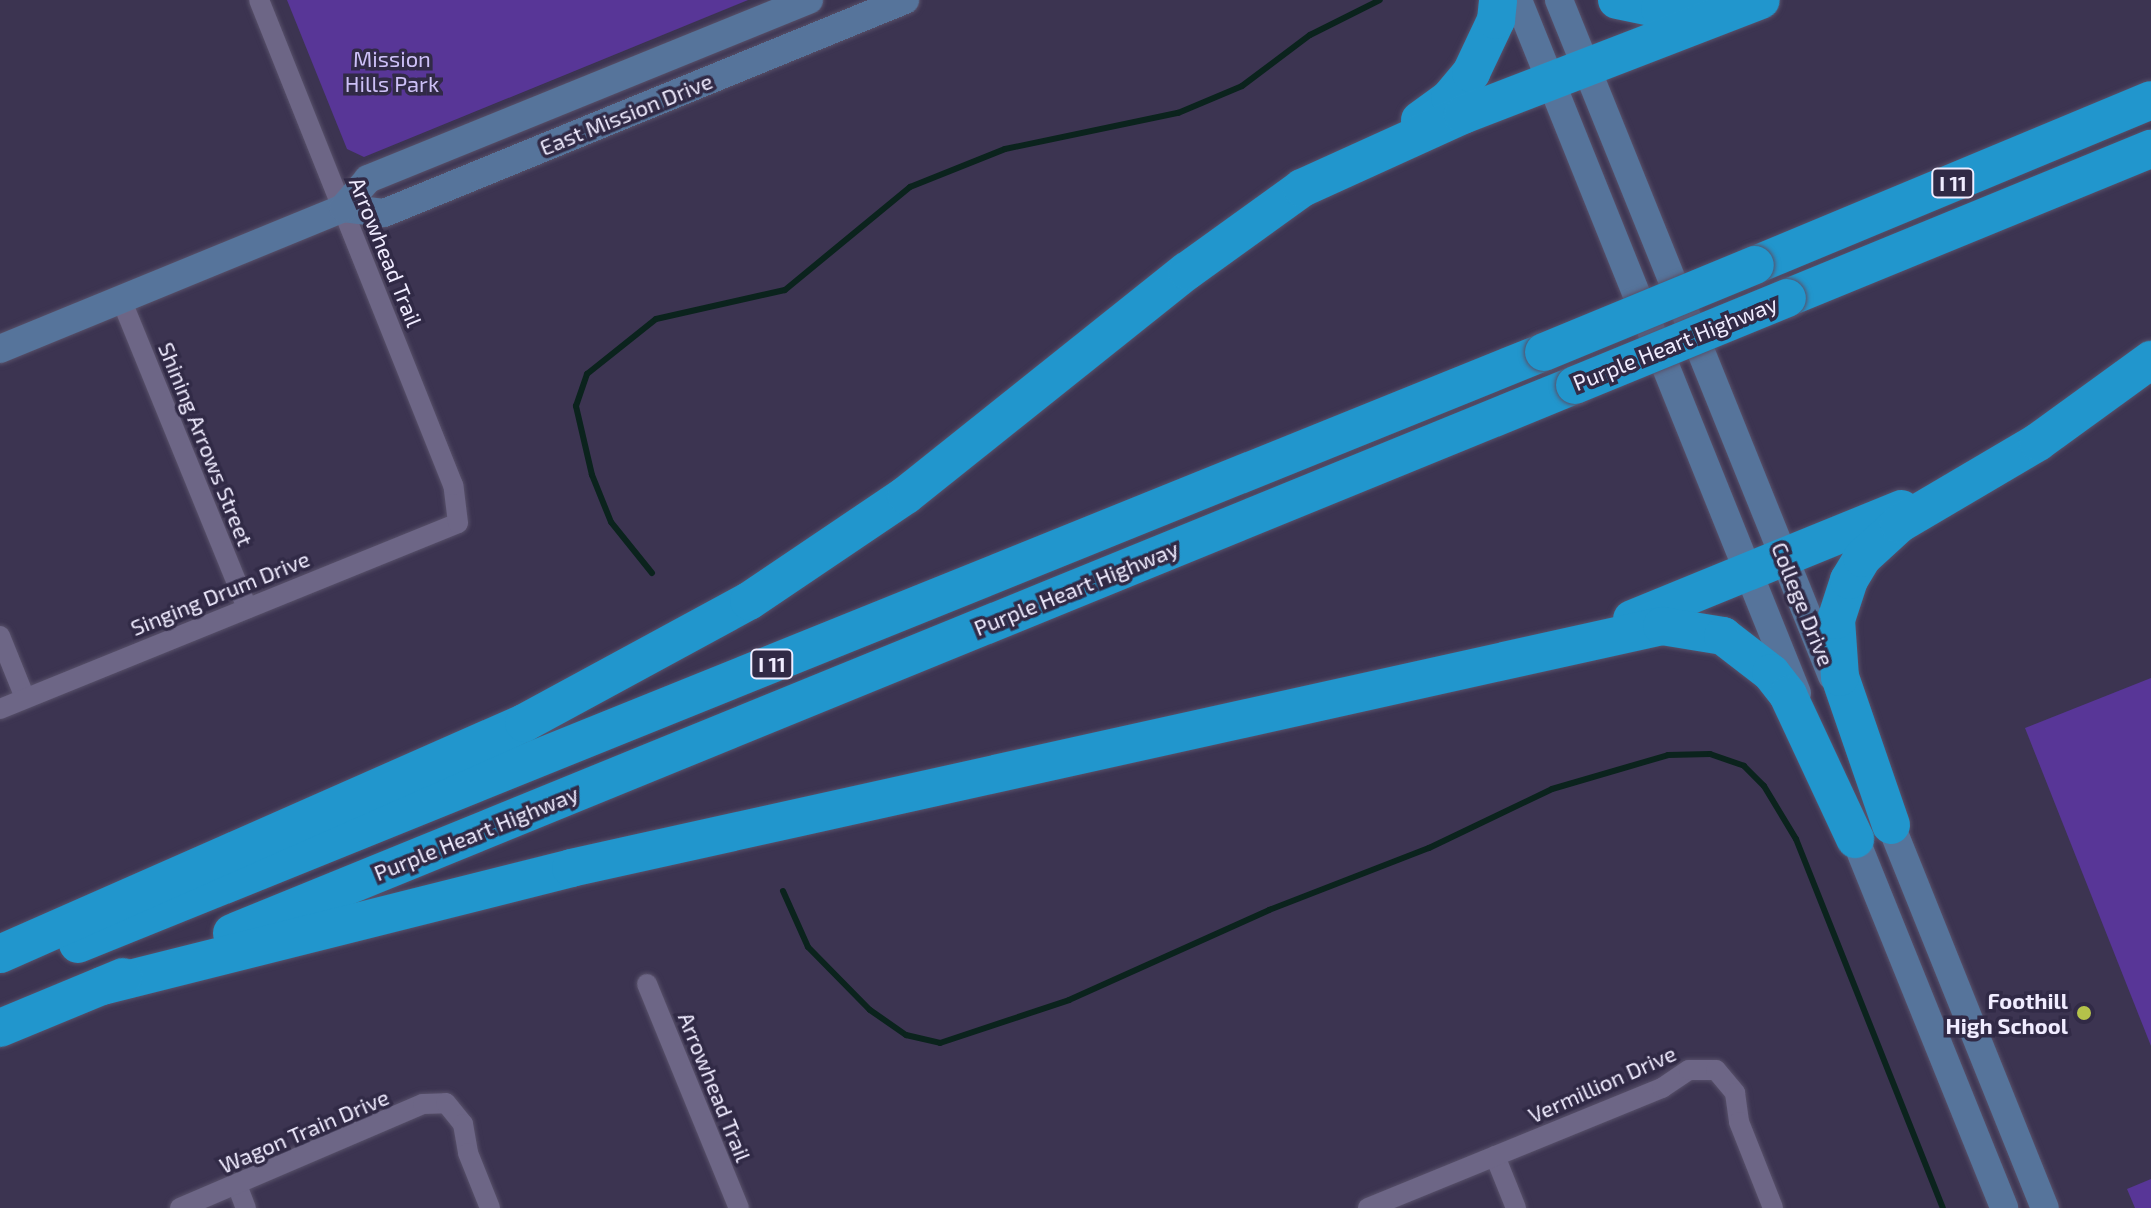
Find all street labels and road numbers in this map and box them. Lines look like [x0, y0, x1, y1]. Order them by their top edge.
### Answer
street label: East Mission Drive [536, 67, 716, 161]
road number: I 11 [1931, 167, 1975, 199]
street label: Arrowhead Trail [344, 173, 428, 331]
street label: Purple Heart Highway [1569, 290, 1781, 396]
street label: Shining Arrows Street [153, 338, 259, 550]
street label: Purple Heart Highway [970, 535, 1182, 641]
street label: College Drive [1766, 538, 1840, 670]
street label: Singing Drum Drive [127, 545, 313, 641]
road number: I 11 [750, 648, 794, 680]
street label: Purple Heart Highway [370, 780, 582, 886]
street label: Arrowhead Trail [673, 1008, 757, 1166]
street label: Vermillion Drive [1524, 1040, 1680, 1128]
street label: Wagon Train Drive [215, 1083, 393, 1179]

